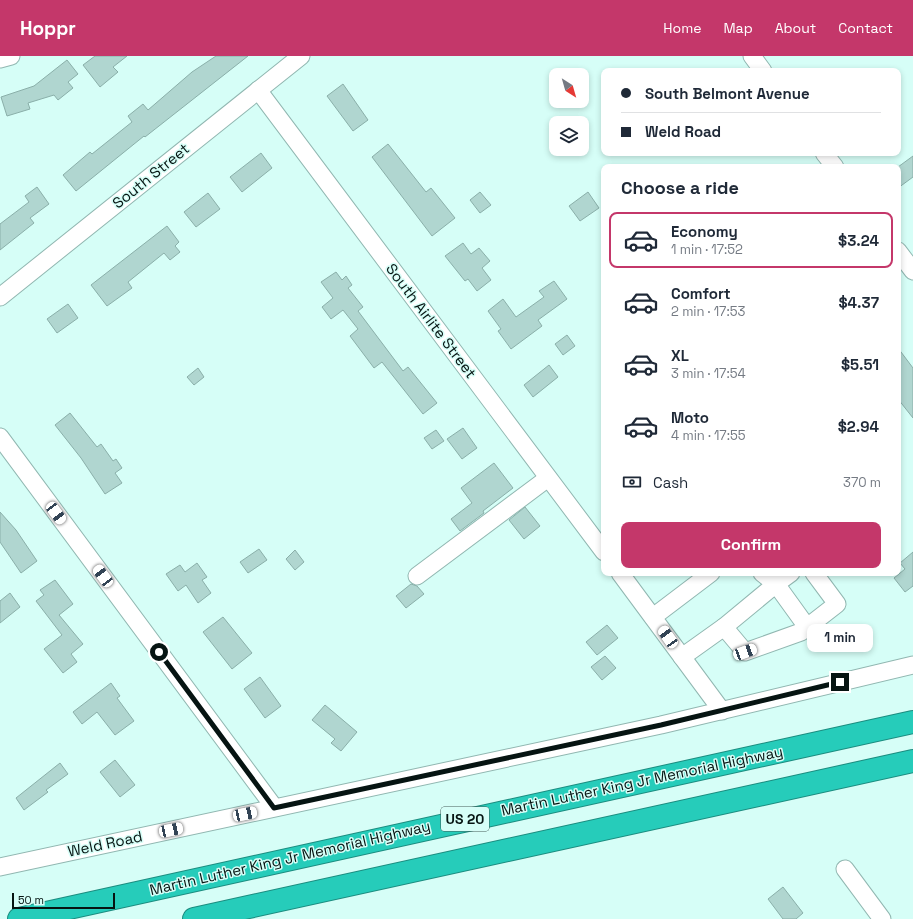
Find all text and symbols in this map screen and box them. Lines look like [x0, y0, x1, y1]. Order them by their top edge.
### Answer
text: Hoppr [20, 16, 76, 41]
text: Home [663, 19, 701, 37]
text: Map [723, 19, 753, 37]
text: About [775, 19, 816, 37]
text: Contact [838, 19, 893, 37]
north arrow [549, 68, 589, 108]
map controls [549, 68, 589, 156]
text: South Belmont Avenue [645, 84, 810, 103]
button: layers [549, 116, 589, 156]
text: Weld Road [645, 122, 721, 141]
street label: South Street [108, 139, 193, 212]
text: Choose a ride [621, 176, 739, 199]
icon: car [623, 222, 659, 258]
text: Economy [671, 222, 738, 241]
text: $3.24 [838, 231, 879, 250]
text: 1 min · 17:52 [671, 241, 743, 258]
street label: South Airlite Street [382, 260, 481, 382]
icon: car [623, 284, 659, 320]
text: Comfort [671, 284, 731, 303]
text: $4.37 [838, 293, 879, 312]
text: 2 min · 17:53 [671, 303, 745, 320]
icon: car [623, 346, 659, 382]
text: XL [671, 346, 689, 365]
text: $5.51 [841, 355, 879, 374]
text: 3 min · 17:54 [671, 365, 746, 382]
icon: car [623, 408, 659, 444]
text: Moto [671, 408, 709, 427]
text: $2.94 [838, 417, 879, 436]
text: 4 min · 17:55 [671, 427, 746, 444]
icon: cash [621, 471, 643, 493]
text: Cash [653, 473, 688, 492]
text: 370 m [843, 474, 881, 491]
car [44, 500, 68, 526]
button: Confirm [621, 522, 881, 568]
car [91, 563, 115, 589]
car [656, 624, 680, 650]
callout: 1 min [807, 624, 873, 652]
text: 1 min [824, 629, 856, 646]
car [732, 642, 758, 662]
route start [150, 643, 168, 661]
route end [831, 673, 849, 691]
street label: Martin Luther King Jr Memorial Highway [499, 741, 784, 820]
car [232, 806, 258, 822]
road number: US 20 [441, 807, 489, 831]
street label: Martin Luther King Jr Memorial Highway [148, 816, 432, 899]
car [158, 822, 184, 838]
street label: Weld Road [66, 826, 144, 861]
scale bar [12, 891, 115, 910]
text: 50 m [18, 893, 44, 907]

